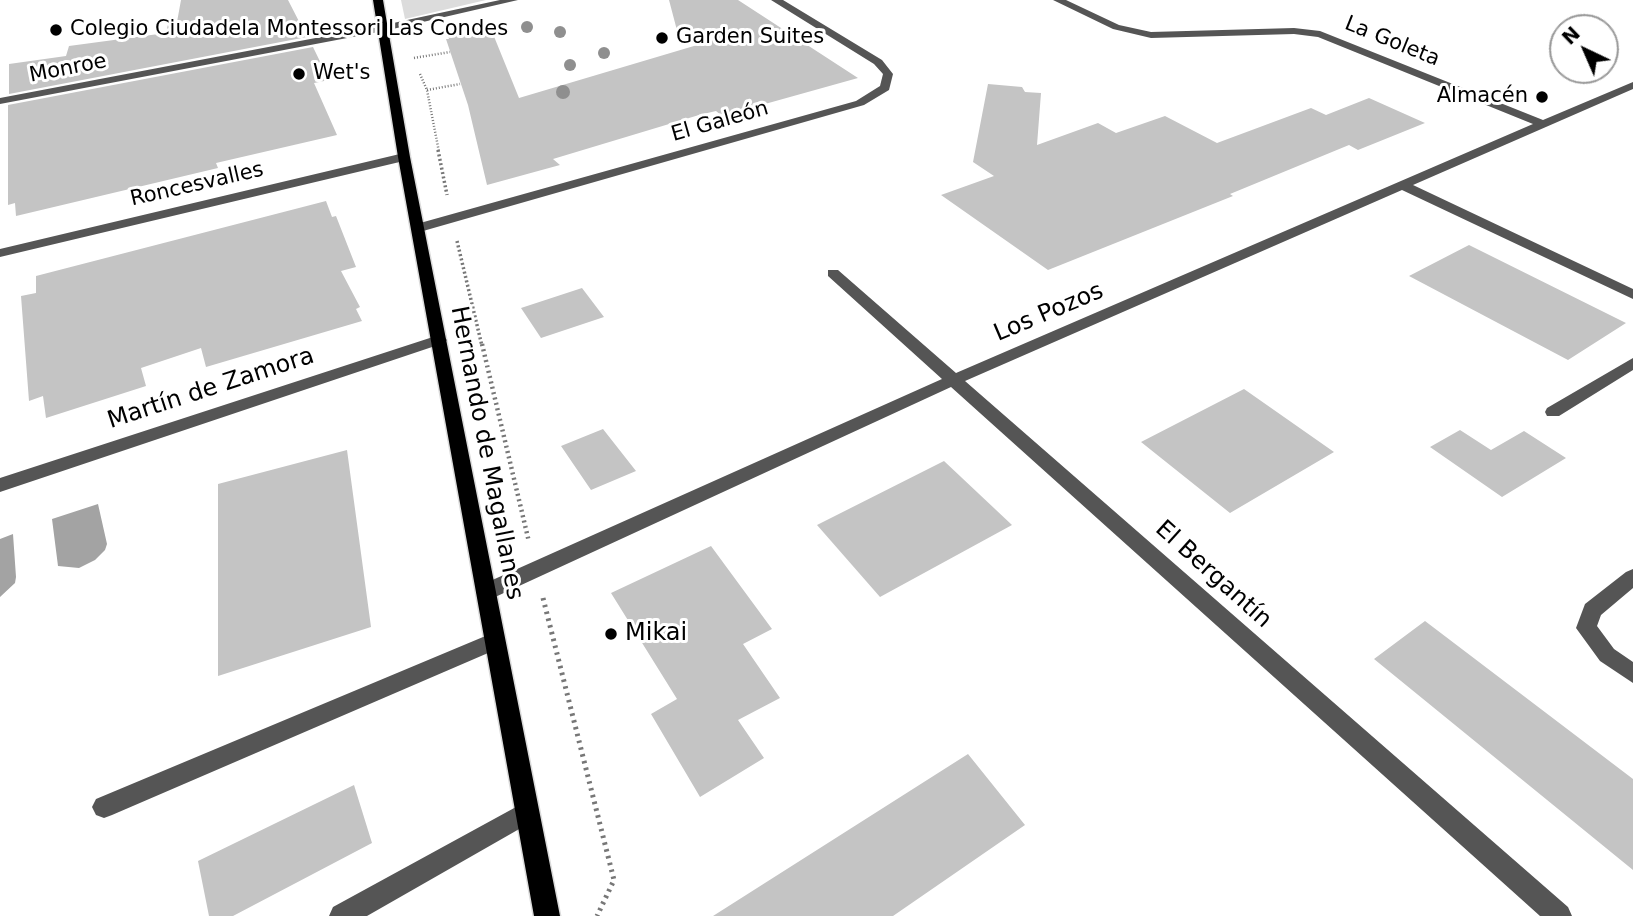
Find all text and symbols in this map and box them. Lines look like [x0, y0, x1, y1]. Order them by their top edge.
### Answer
street label: La Goleta [1341, 12, 1443, 72]
north arrow [1549, 14, 1619, 84]
place label: Colegio Ciudadela Montessori Las Condes [70, 17, 508, 43]
marker: Colegio Ciudadela Montessori Las Condes [48, 22, 64, 38]
text: N [1557, 22, 1584, 49]
place label: Garden Suites [676, 25, 824, 51]
marker: Garden Suites [654, 30, 670, 46]
street label: Monroe [27, 49, 109, 89]
place label: Wet's [313, 61, 370, 87]
marker: Wet's [291, 66, 307, 82]
place label: Almacén [1437, 84, 1528, 110]
marker: Almacén [1534, 89, 1550, 105]
street label: El Galeón [669, 96, 771, 148]
street label: Roncesvalles [128, 157, 266, 213]
street label: Los Pozos [990, 277, 1108, 349]
street label: Hernando de Magallanes [443, 304, 529, 602]
street label: Martín de Zamora [104, 342, 318, 436]
street label: El Bergantín [1149, 515, 1277, 635]
place label: Mikai [625, 620, 687, 648]
marker: Mikai [603, 626, 619, 642]

